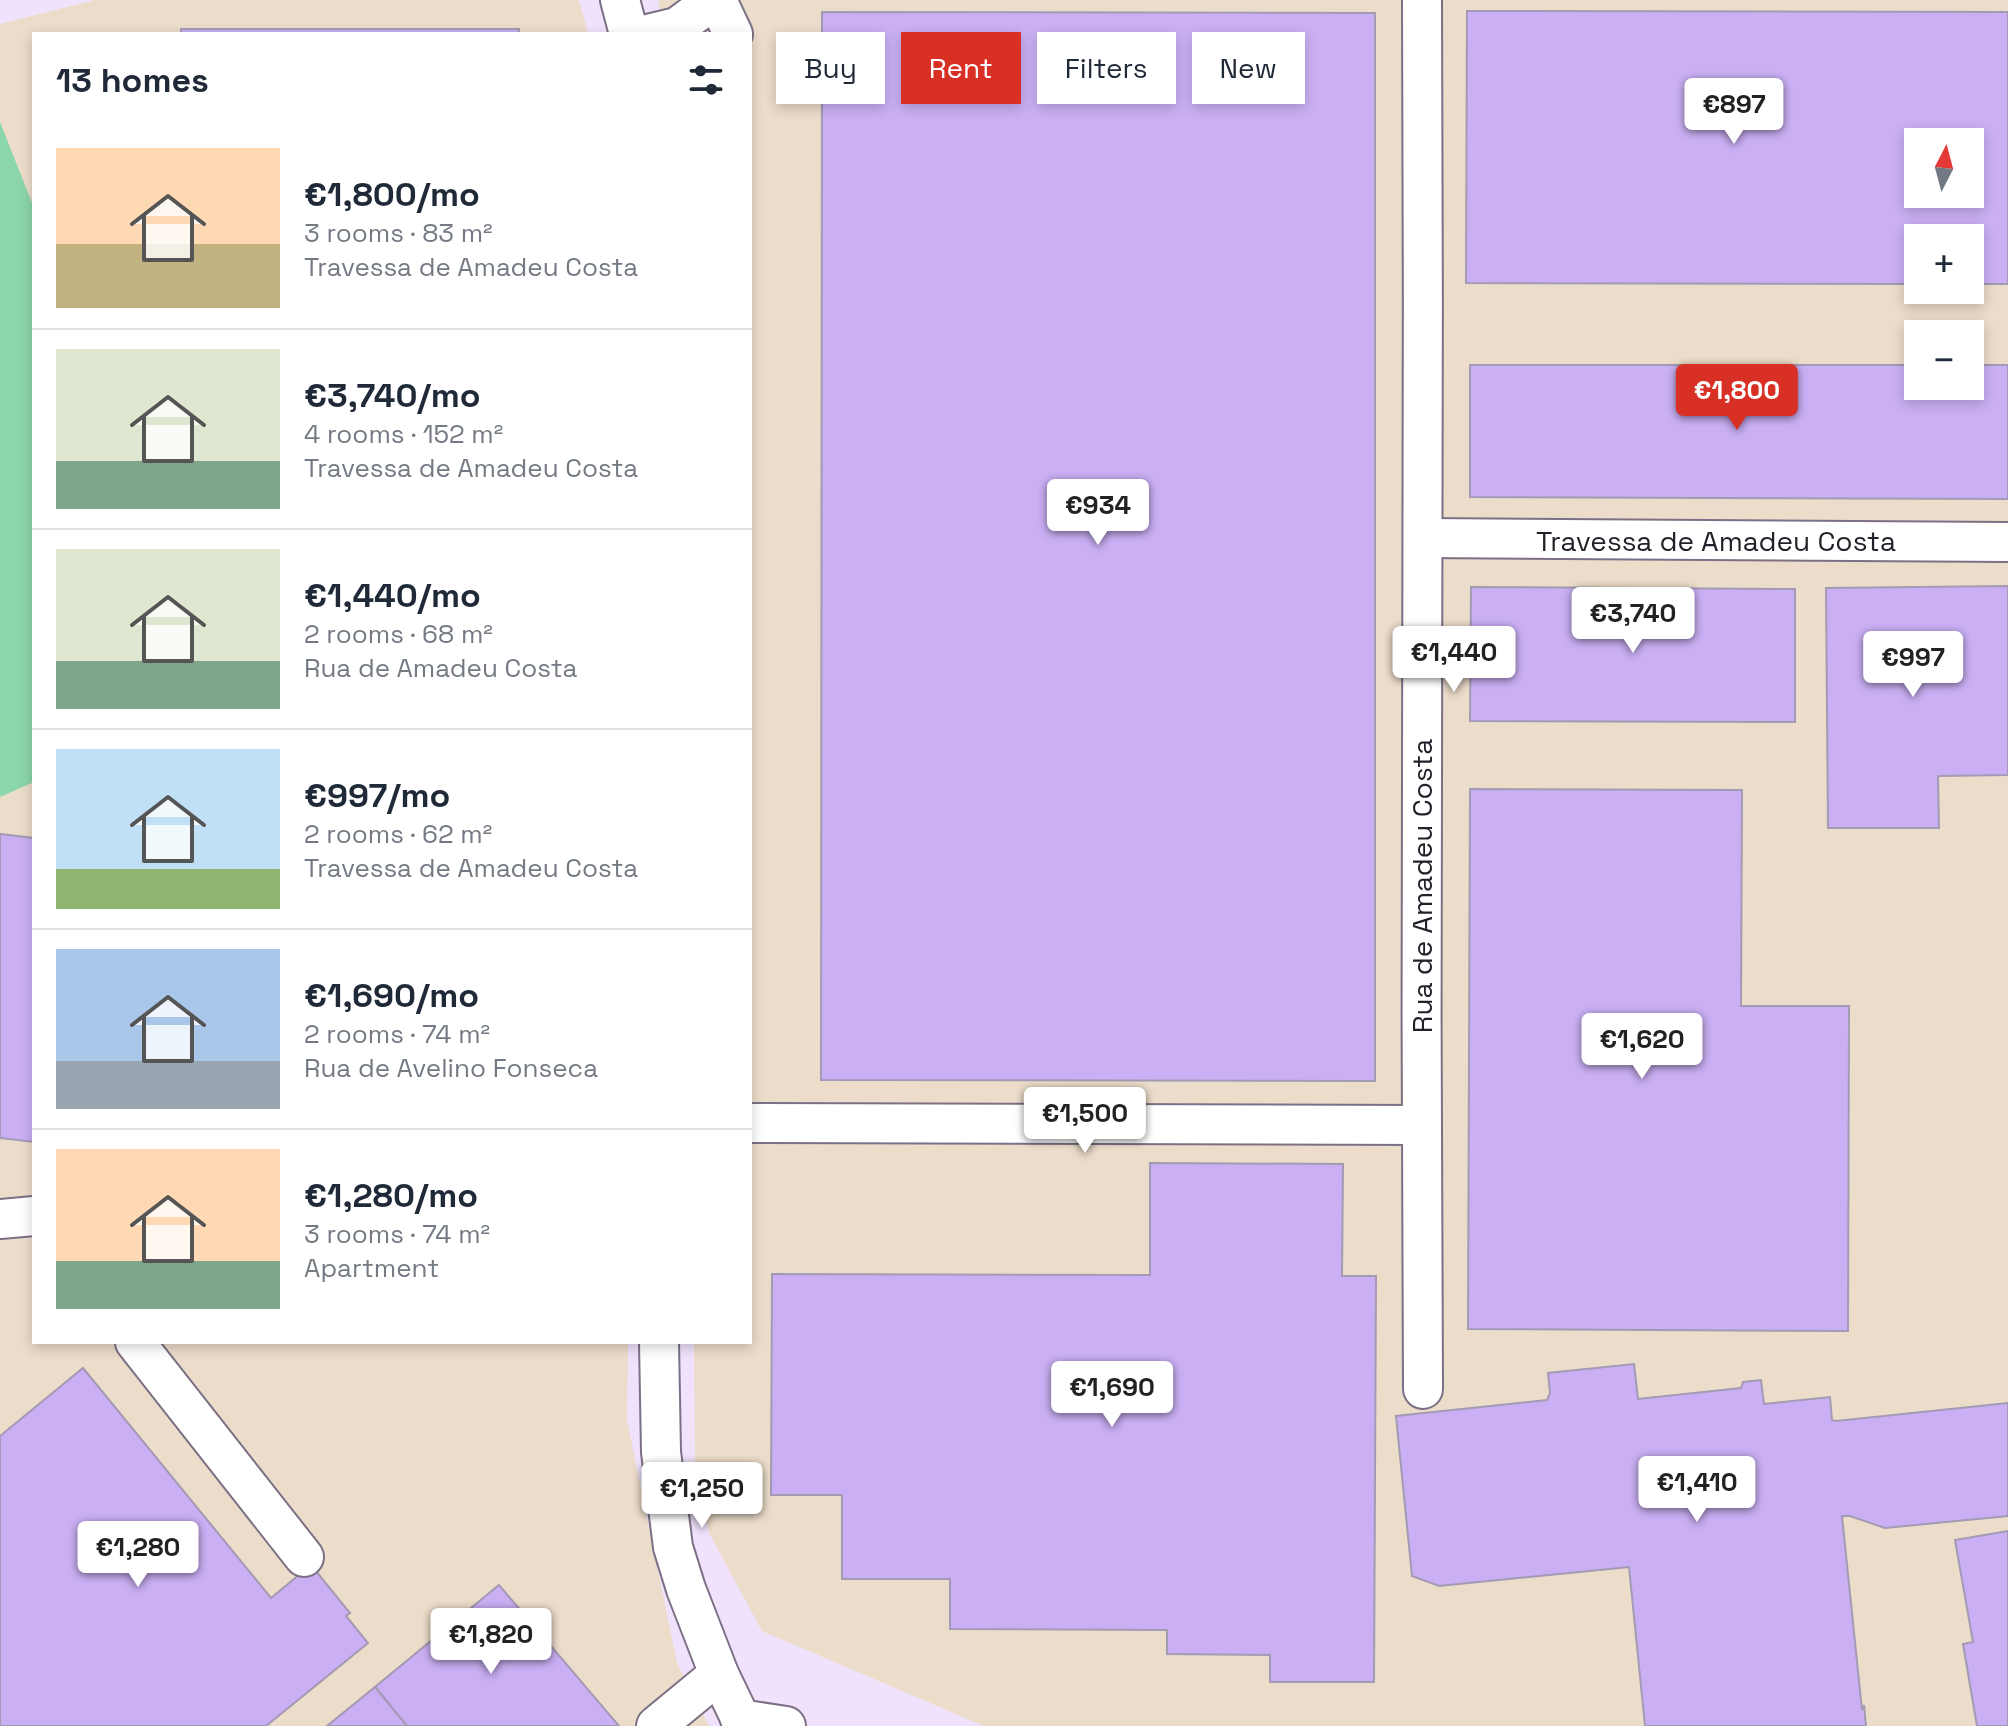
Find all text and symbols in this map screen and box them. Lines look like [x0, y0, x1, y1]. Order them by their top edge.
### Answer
chip: Buy [776, 32, 885, 104]
chip: Rent [901, 32, 1021, 104]
chip: Filters [1037, 32, 1176, 104]
chip: New [1192, 32, 1305, 104]
icon: filters [684, 58, 728, 102]
text: 13 homes [56, 59, 209, 102]
pin: €897 [1687, 78, 1781, 146]
text: €897 [1702, 87, 1766, 121]
north arrow [1904, 128, 1984, 208]
map controls [1904, 128, 1984, 400]
text: €1,800/mo [304, 173, 480, 216]
icon: home [120, 180, 216, 276]
text: 3 rooms · 83 m² [304, 216, 493, 250]
button: + [1904, 224, 1984, 304]
text: Travessa de Amadeu Costa [304, 250, 638, 284]
button: − [1904, 320, 1984, 400]
pin: €1,800 [1672, 364, 1802, 432]
text: €1,800 [1694, 373, 1780, 407]
text: €3,740/mo [304, 374, 481, 417]
icon: home [120, 381, 216, 477]
text: 4 rooms · 152 m² [304, 417, 503, 451]
text: Travessa de Amadeu Costa [304, 451, 638, 485]
pin: €934 [1051, 479, 1145, 547]
text: €934 [1065, 488, 1131, 522]
street label: Travessa de Amadeu Costa [1536, 523, 1896, 559]
text: €1,440/mo [304, 574, 481, 617]
icon: home [120, 581, 216, 677]
pin: €3,740 [1568, 587, 1698, 655]
text: €3,740 [1590, 596, 1676, 630]
text: 2 rooms · 68 m² [304, 617, 493, 651]
pin: €1,440 [1389, 626, 1519, 694]
pin: €997 [1866, 631, 1960, 699]
text: €1,440 [1411, 635, 1497, 669]
text: €997 [1881, 640, 1945, 674]
text: Rua de Amadeu Costa [304, 651, 578, 685]
street label: Rua de Amadeu Costa [1404, 739, 1440, 1033]
text: €997/mo [304, 774, 450, 817]
icon: home [120, 781, 216, 877]
text: 2 rooms · 62 m² [304, 817, 492, 851]
text: Travessa de Amadeu Costa [304, 851, 638, 885]
text: €1,690/mo [304, 974, 479, 1017]
icon: home [120, 981, 216, 1077]
pin: €1,620 [1577, 1013, 1707, 1081]
text: 2 rooms · 74 m² [304, 1017, 490, 1051]
text: €1,620 [1599, 1022, 1685, 1056]
text: Rua de Avelino Fonseca [304, 1051, 598, 1085]
pin: €1,500 [1020, 1087, 1150, 1155]
text: €1,500 [1042, 1096, 1128, 1130]
text: €1,280/mo [304, 1174, 478, 1217]
icon: home [120, 1181, 216, 1277]
text: 3 rooms · 74 m² [304, 1217, 490, 1251]
text: Apartment [304, 1251, 439, 1285]
pin: €1,690 [1047, 1361, 1177, 1429]
text: €1,690 [1069, 1370, 1155, 1404]
pin: €1,410 [1632, 1456, 1762, 1524]
pin: €1,250 [637, 1462, 767, 1530]
text: €1,410 [1656, 1465, 1738, 1499]
text: €1,250 [660, 1471, 744, 1505]
pin: €1,280 [73, 1521, 203, 1589]
text: €1,280 [96, 1530, 180, 1564]
pin: €1,820 [426, 1608, 556, 1676]
text: €1,820 [449, 1617, 533, 1651]

